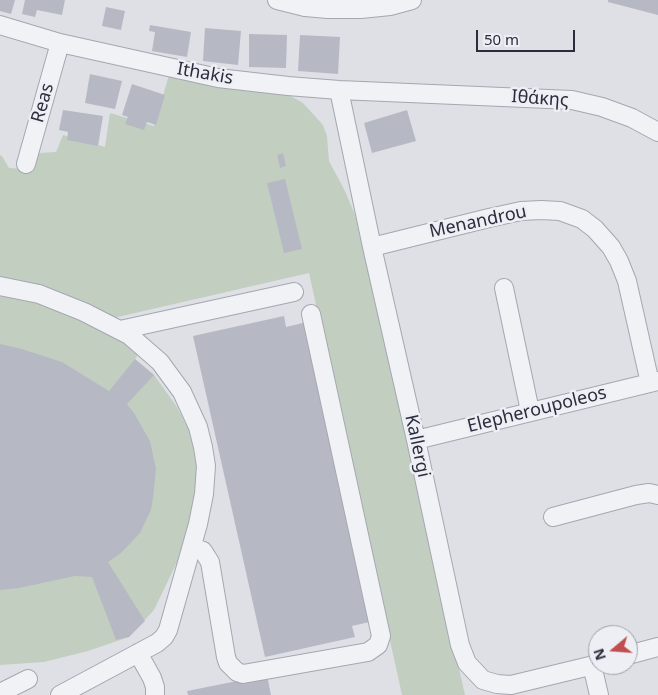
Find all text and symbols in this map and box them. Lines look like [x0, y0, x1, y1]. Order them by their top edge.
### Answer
scale bar [478, 20, 577, 52]
text: 50 m [484, 29, 519, 49]
street label: Ithakis [175, 58, 235, 90]
street label: Reas [27, 81, 59, 125]
street label: Ιθάκης [511, 86, 569, 112]
street label: Menandrou [427, 201, 529, 243]
street label: Elepheroupoleos [465, 382, 609, 438]
street label: Kallergi [400, 413, 434, 479]
north arrow [588, 625, 638, 675]
text: N [588, 646, 610, 663]

